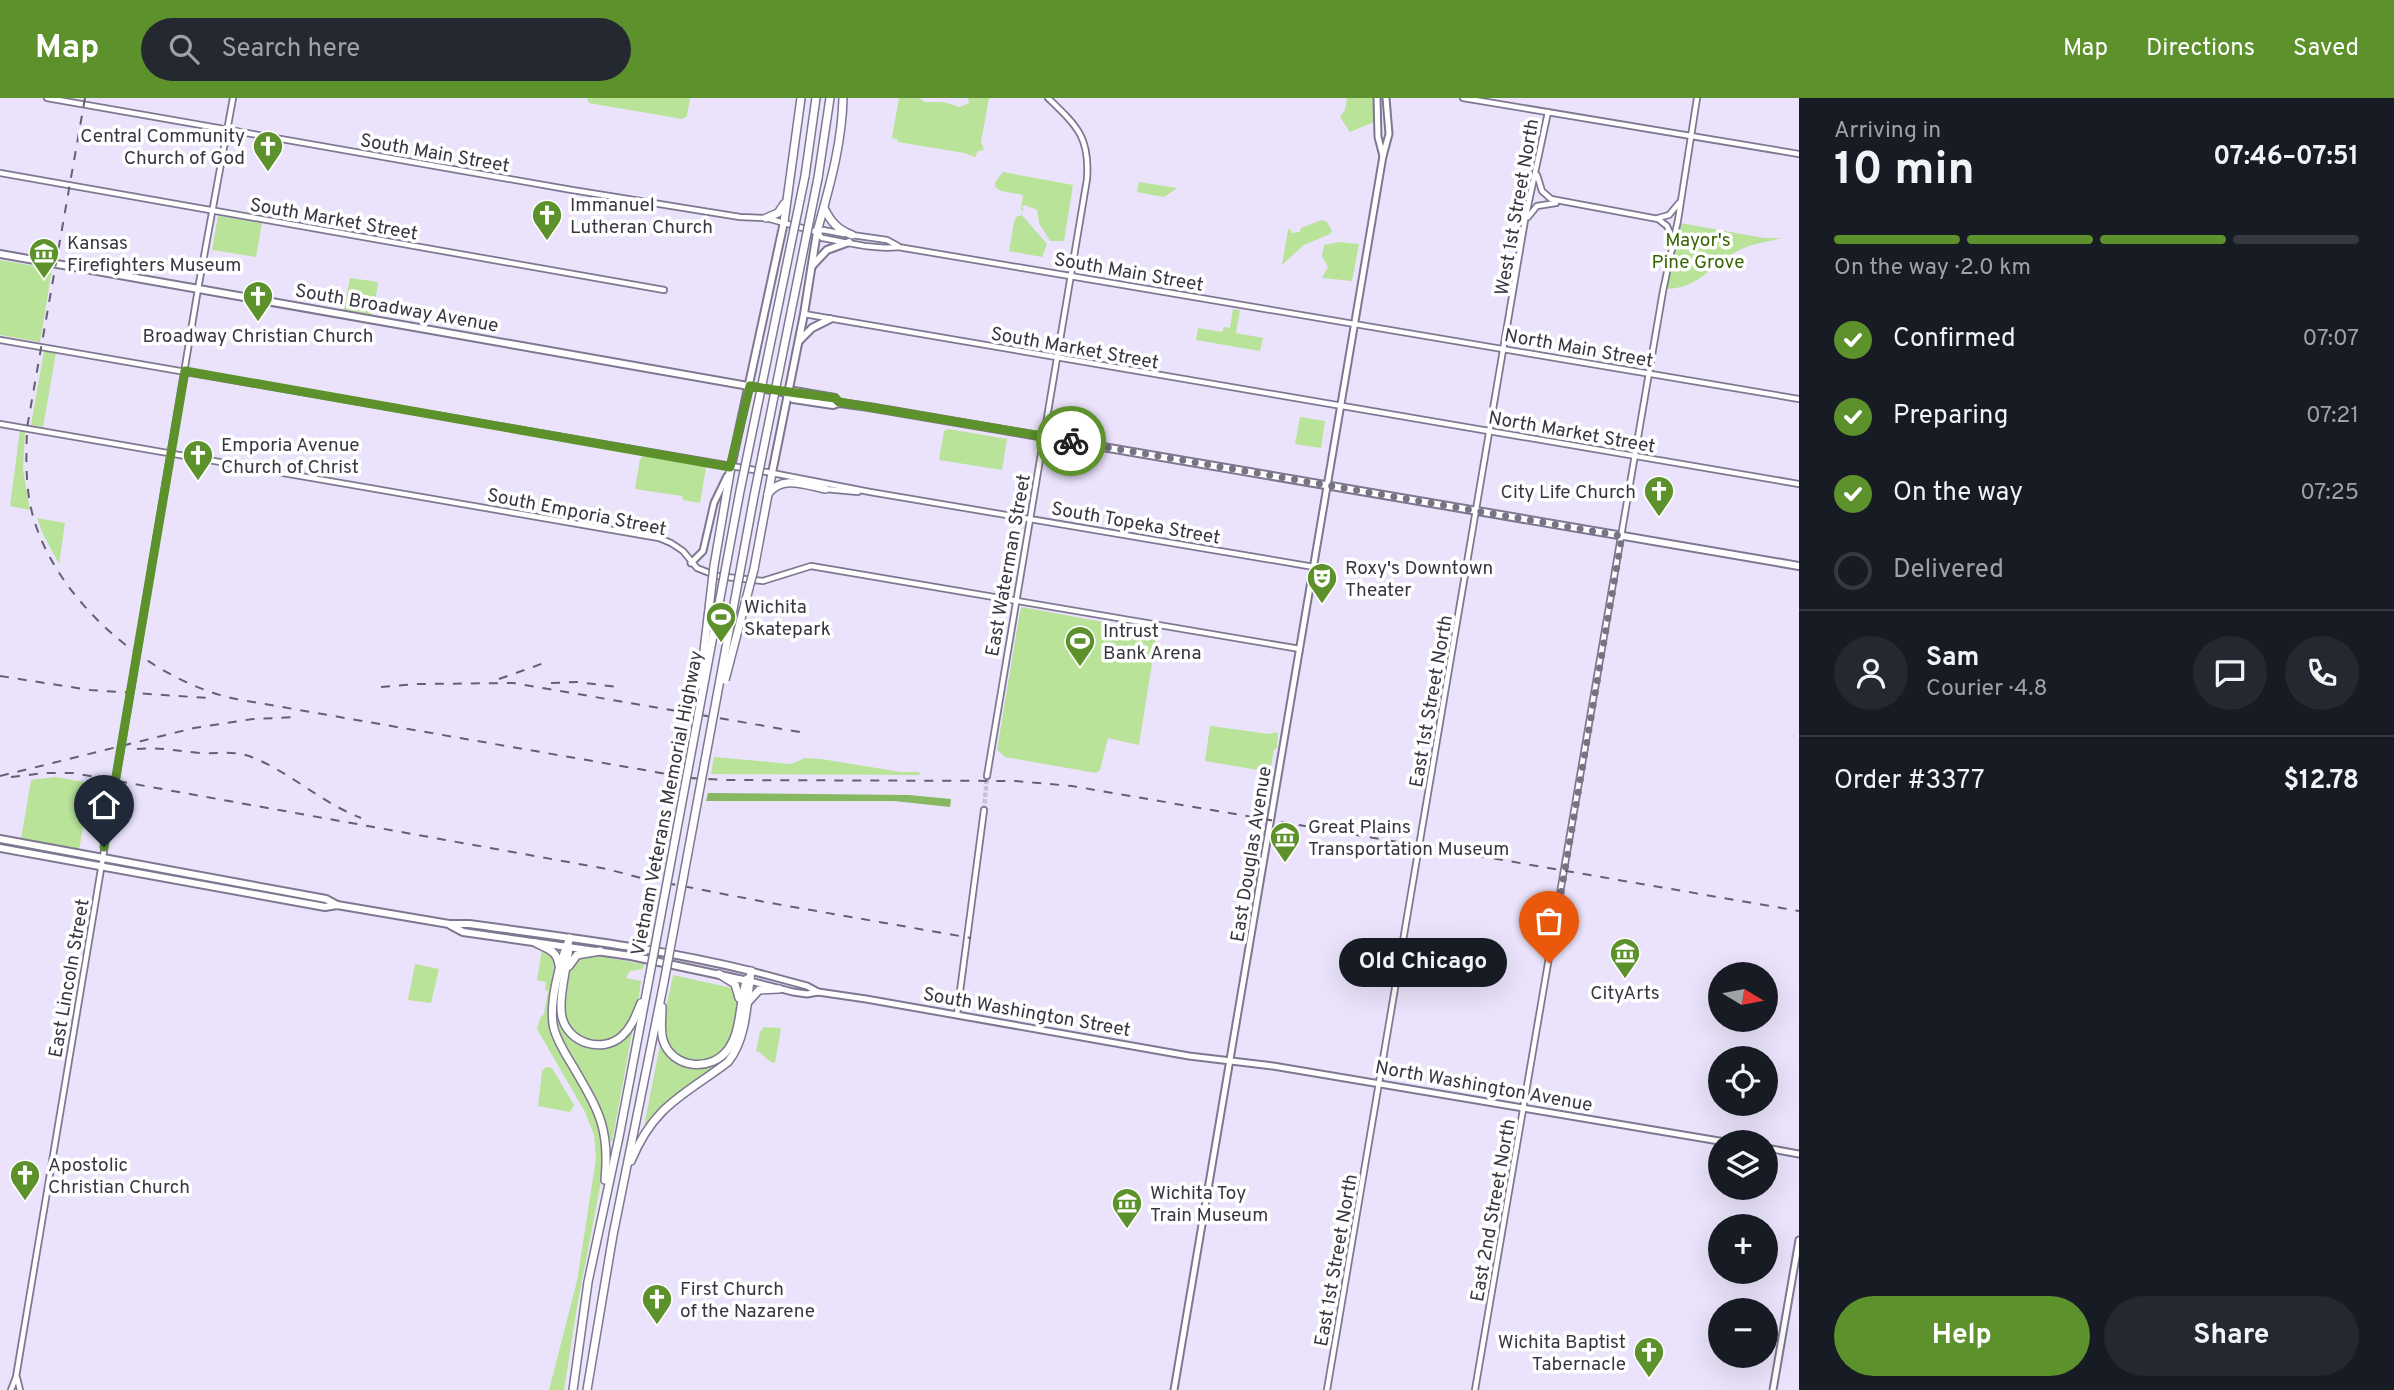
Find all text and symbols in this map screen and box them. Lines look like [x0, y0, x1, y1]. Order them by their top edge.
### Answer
search box [141, 18, 631, 81]
text: Map [35, 28, 99, 70]
icon: search [165, 30, 203, 68]
text: Search here [221, 33, 360, 66]
text: Map [2063, 34, 2108, 64]
text: Directions [2146, 34, 2255, 64]
text: Saved [2293, 34, 2359, 64]
street label: West 1st Street North [1491, 117, 1545, 298]
text: Arriving in [1834, 117, 1941, 146]
place label: Central Community Church of God [80, 125, 245, 171]
church icon: Central Community Church of God [251, 129, 285, 173]
street label: South Main Street [358, 129, 511, 179]
text: 07:46–07:51 [2213, 141, 2359, 174]
text: 10 min [1834, 142, 1975, 201]
street label: South Market Street [248, 193, 419, 247]
place label: Immanuel Lutheran Church [570, 194, 713, 240]
church icon: Immanuel Lutheran Church [530, 198, 564, 242]
park label: Mayor's Pine Grove [1652, 229, 1744, 275]
place label: Kansas Firefighters Museum [67, 232, 241, 278]
museum icon: Kansas Firefighters Museum [27, 236, 61, 280]
street label: South Main Street [1052, 248, 1205, 298]
text: On the way · 2.0 km [1834, 254, 2031, 283]
church icon: Broadway Christian Church [241, 279, 275, 323]
street label: South Broadway Avenue [293, 279, 500, 339]
icon: check [1834, 321, 1872, 359]
street label: South Market Street [989, 322, 1160, 376]
text: Confirmed [1893, 323, 2016, 356]
street label: North Main Street [1502, 324, 1655, 374]
place label: Broadway Christian Church [142, 325, 374, 349]
text: 07:07 [2303, 325, 2359, 354]
icon: check [1834, 398, 1872, 436]
text: Preparing [1893, 400, 2008, 433]
text: 07:21 [2306, 402, 2359, 431]
courier [1036, 406, 1106, 476]
street label: North Market Street [1486, 406, 1657, 459]
icon: bike [1052, 422, 1090, 460]
place label: Emporia Avenue Church of Christ [221, 434, 360, 480]
church icon: Emporia Avenue Church of Christ [181, 438, 215, 482]
street label: East Waterman Street [981, 472, 1037, 659]
church icon: City Life Church [1642, 474, 1676, 518]
icon: check [1834, 475, 1872, 513]
text: On the way [1893, 477, 2023, 510]
text: 07:25 [2300, 479, 2359, 508]
place label: City Life Church [1501, 481, 1636, 505]
street label: South Emporia Street [485, 484, 668, 542]
street label: South Topeka Street [1049, 497, 1222, 551]
text: Delivered [1893, 554, 2004, 587]
place label: Roxy's Downtown Theater [1345, 557, 1493, 603]
theatre icon: Roxy's Downtown Theater [1305, 561, 1339, 605]
place label: Wichita Skatepark [744, 596, 831, 642]
sports icon: Wichita Skatepark [704, 600, 738, 644]
street label: East 1st Street North [1405, 613, 1459, 789]
place label: Intrust Bank Arena [1103, 620, 1201, 666]
sports icon: Intrust Bank Arena [1063, 624, 1097, 668]
button: person [1834, 636, 1908, 710]
button: chat [2193, 636, 2267, 710]
button: phone [2285, 636, 2359, 710]
text: Sam [1926, 642, 1979, 675]
street label: Vietnam Veterans Memorial Highway [627, 649, 709, 958]
text: Courier · 4.8 [1926, 675, 2047, 704]
street label: East Douglas Avenue [1226, 765, 1278, 944]
text: Order #3377 [1834, 765, 1985, 798]
text: $12.78 [2283, 765, 2359, 798]
pin [74, 775, 134, 847]
icon: home [85, 786, 123, 824]
place label: Great Plains Transportation Museum [1308, 816, 1509, 862]
museum icon: Great Plains Transportation Museum [1268, 820, 1302, 864]
pin [1519, 891, 1579, 963]
street label: East Lincoln Street [44, 897, 96, 1060]
icon: bag [1530, 902, 1568, 940]
museum icon: CityArts [1608, 936, 1642, 980]
callout: Old Chicago [1339, 938, 1507, 988]
text: Old Chicago [1359, 948, 1487, 977]
north arrow [1708, 962, 1778, 1032]
map controls [1708, 962, 1778, 1368]
place label: CityArts [1590, 982, 1660, 1006]
street label: South Washington Street [921, 983, 1132, 1043]
button: locate [1708, 1046, 1778, 1116]
street label: North Washington Avenue [1373, 1056, 1594, 1118]
street label: East 2nd Street North [1466, 1117, 1522, 1304]
button: layers [1708, 1130, 1778, 1200]
place label: Apostolic Christian Church [48, 1154, 190, 1200]
church icon: Apostolic Christian Church [8, 1158, 42, 1202]
street label: East 1st Street North [1310, 1172, 1364, 1348]
place label: Wichita Toy Train Museum [1150, 1182, 1268, 1228]
museum icon: Wichita Toy Train Museum [1110, 1186, 1144, 1230]
button: + [1708, 1214, 1778, 1284]
place label: First Church of the Nazarene [680, 1278, 815, 1324]
church icon: First Church of the Nazarene [640, 1282, 674, 1326]
button: Help [1834, 1296, 2090, 1376]
button: Share [2104, 1296, 2359, 1376]
button: − [1708, 1298, 1778, 1368]
place label: Wichita Baptist Tabernacle [1498, 1331, 1626, 1377]
church icon: Wichita Baptist Tabernacle [1632, 1335, 1666, 1379]

